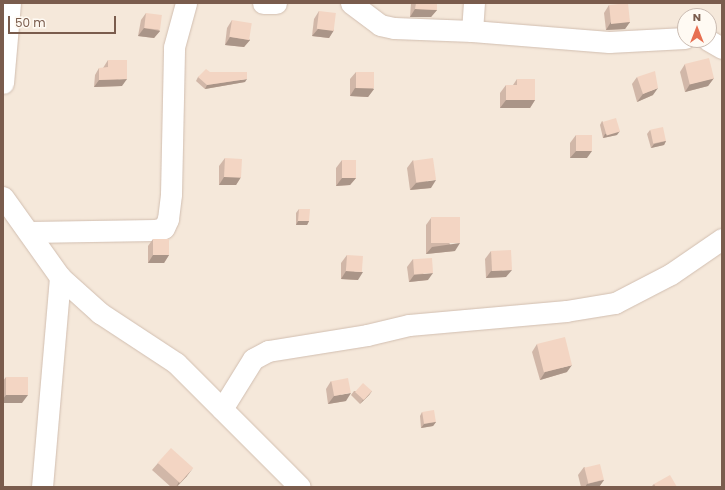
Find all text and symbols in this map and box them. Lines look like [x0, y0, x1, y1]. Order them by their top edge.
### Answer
scale bar [10, 8, 118, 34]
north arrow [677, 8, 717, 48]
text: N [693, 9, 701, 25]
text: 50 m [15, 14, 46, 31]

